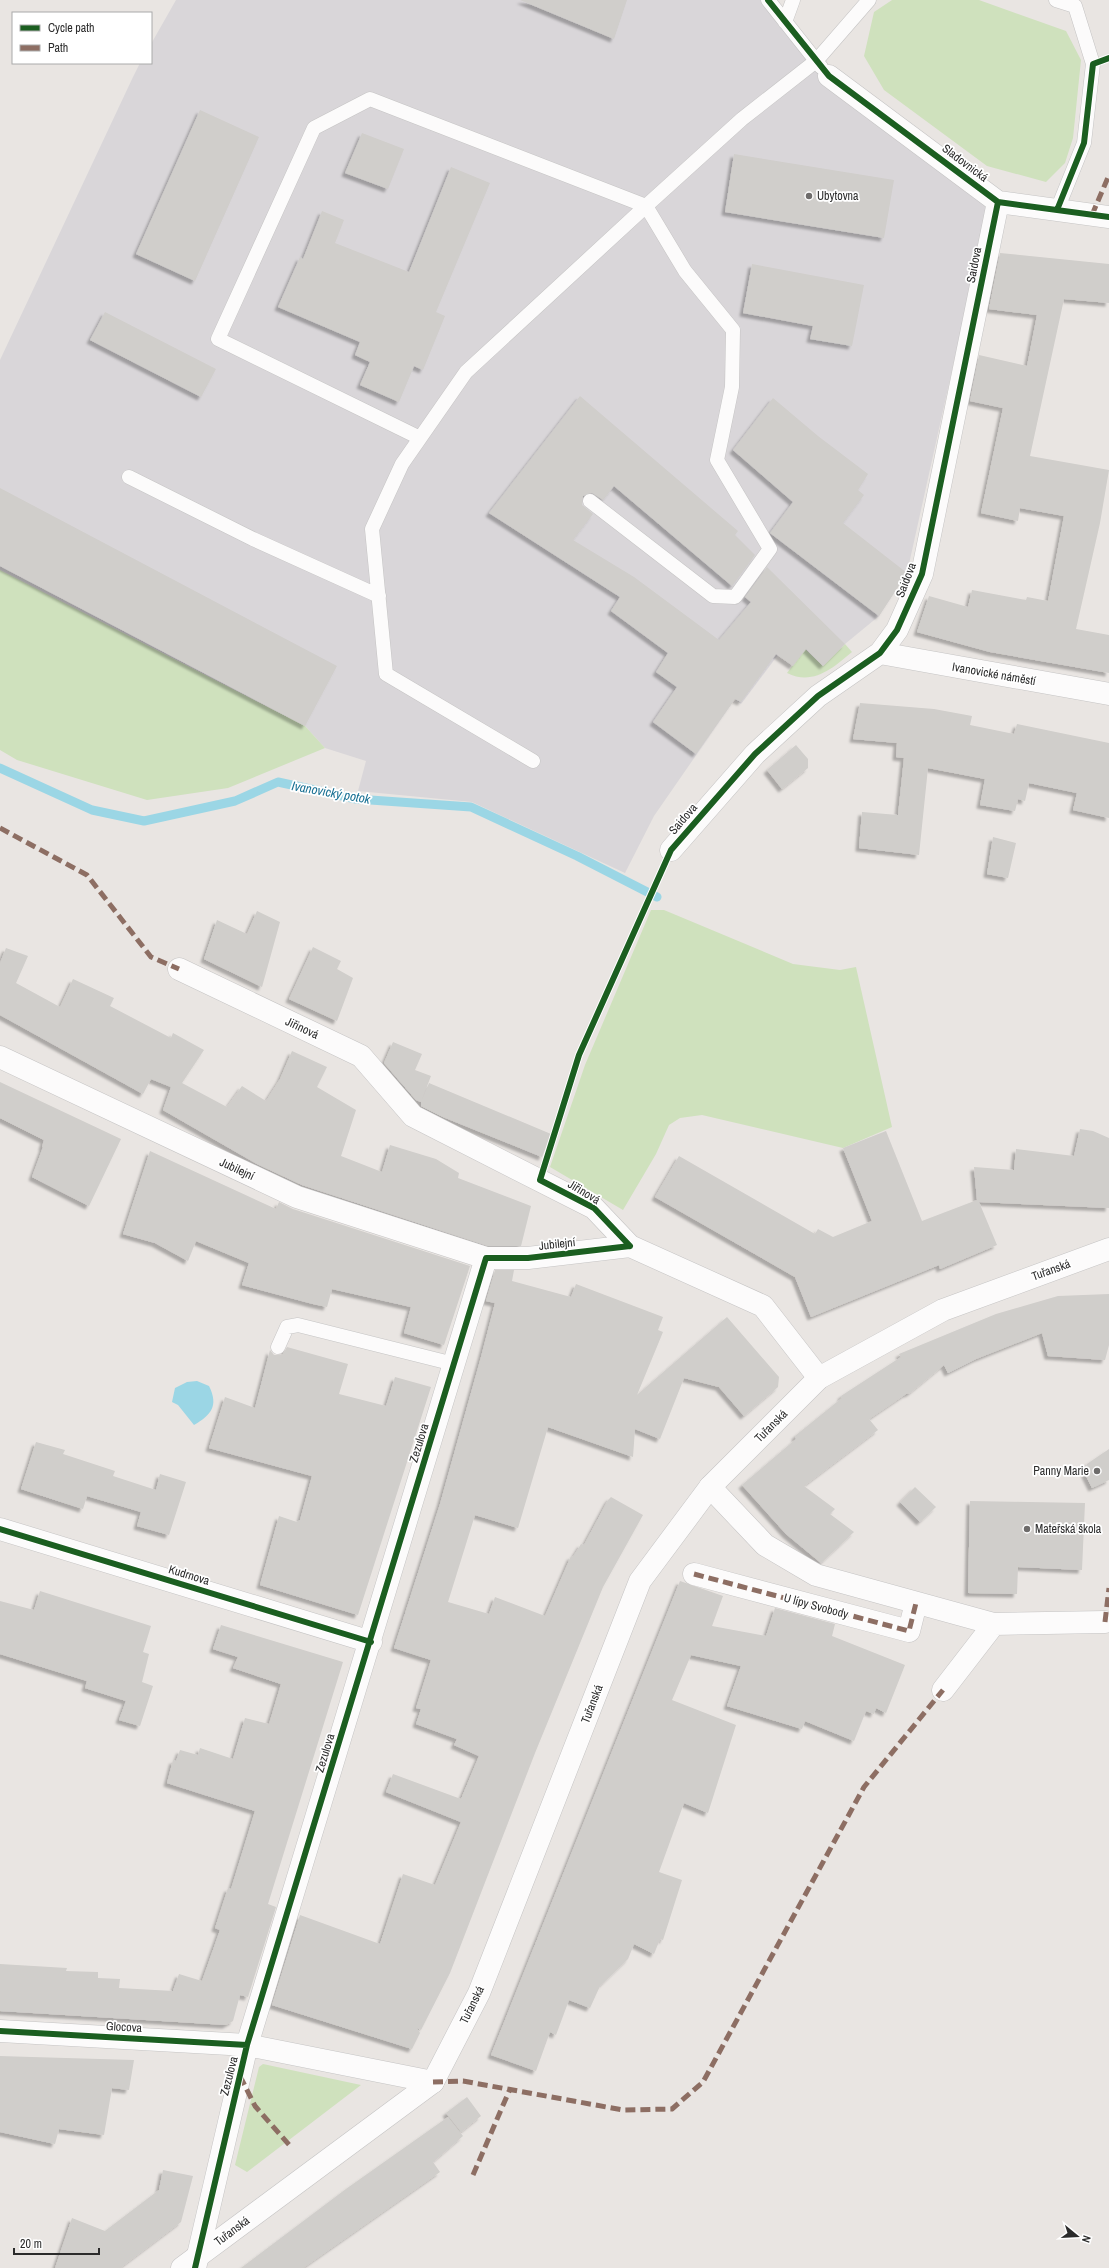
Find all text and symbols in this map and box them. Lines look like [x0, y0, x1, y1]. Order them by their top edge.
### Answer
legend [12, 12, 152, 64]
text: Cycle path [48, 20, 95, 36]
text: Path [48, 40, 68, 56]
street label: Sladovnická [939, 140, 992, 186]
place label: Ubytovna [817, 188, 859, 204]
marker: Ubytovna [804, 191, 814, 201]
street label: Saidova [963, 245, 985, 284]
street label: Saidova [892, 560, 920, 600]
street label: Ivanovické náměstí [951, 659, 1037, 689]
water label: Ivanovický potok [290, 777, 372, 808]
street label: Saidova [665, 800, 701, 838]
street label: Jiřinová [283, 1013, 322, 1043]
street label: Jubilejní [217, 1154, 257, 1184]
street label: Jiřinová [565, 1176, 604, 1208]
street label: Jubilejní [538, 1234, 576, 1254]
street label: Tuřanská [1029, 1255, 1073, 1284]
street label: Tuřanská [751, 1406, 791, 1446]
street label: Zezulova [406, 1421, 433, 1464]
place label: Panny Marie [1033, 1463, 1089, 1479]
marker: Panny Marie [1092, 1466, 1102, 1476]
place label: Mateřská škola [1035, 1521, 1102, 1537]
marker: Mateřská škola [1022, 1524, 1032, 1534]
street label: Kudrnova [167, 1561, 212, 1589]
street label: U lípy Svobody [782, 1590, 850, 1622]
street label: Tuřanská [577, 1682, 607, 1726]
street label: Zezulova [312, 1731, 339, 1774]
street label: Tuřanská [456, 1983, 488, 2027]
street label: Glocova [106, 2018, 143, 2036]
street label: Zezulova [216, 2054, 242, 2097]
street label: Tuřanská [211, 2212, 253, 2249]
north arrow [1057, 2216, 1097, 2256]
scale bar [14, 2230, 99, 2256]
text: N [1079, 2234, 1094, 2244]
text: 20 m [20, 2236, 42, 2252]

